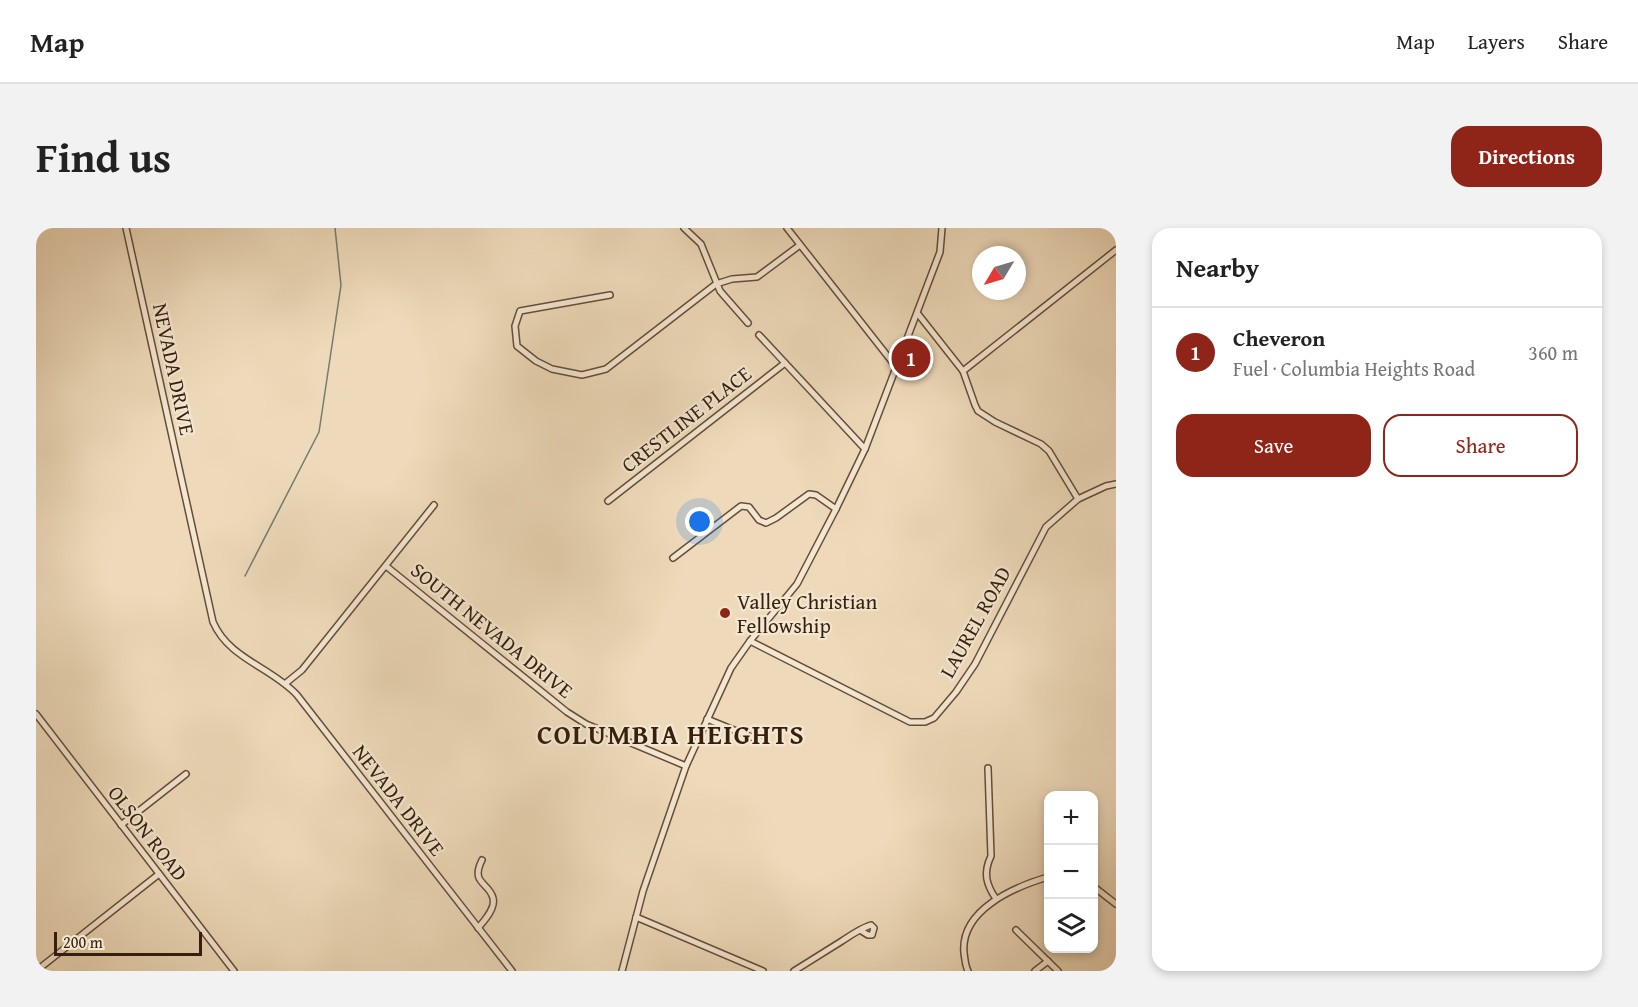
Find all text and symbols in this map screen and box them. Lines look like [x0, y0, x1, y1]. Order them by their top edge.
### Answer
text: Map [30, 21, 84, 62]
text: Map [1396, 26, 1435, 57]
text: Layers [1468, 26, 1525, 57]
text: Share [1558, 26, 1608, 57]
text: Find us [36, 126, 171, 187]
button: Directions [1451, 126, 1602, 187]
north arrow [972, 246, 1026, 300]
text: Nearby [1176, 248, 1259, 287]
street label: NEVADA DRIVE [145, 300, 203, 438]
text: Cheveron [1233, 322, 1325, 354]
pin: 1 [892, 336, 930, 380]
text: 1 [1190, 338, 1201, 367]
text: 360 m [1528, 338, 1578, 367]
text: Fuel · Columbia Heights Road [1233, 354, 1475, 383]
street label: CRESTLINE PLACE [614, 358, 758, 480]
button: Save [1176, 414, 1371, 477]
button: Share [1383, 414, 1578, 477]
your location [685, 507, 714, 536]
street label: SOUTH NEVADA DRIVE [404, 555, 580, 706]
street label: LAUREL ROAD [932, 561, 1018, 683]
place label: Valley Christian Fellowship [737, 586, 877, 641]
marker: Valley Christian Fellowship [718, 606, 732, 620]
district label: COLUMBIA HEIGHTS [537, 714, 805, 754]
street label: NEVADA DRIVE [346, 738, 453, 863]
street label: OLSON ROAD [101, 779, 195, 887]
map controls [1044, 791, 1098, 953]
button: + [1044, 791, 1098, 845]
button: − [1044, 845, 1098, 899]
button: layers [1044, 899, 1098, 953]
scale bar [54, 929, 202, 956]
text: 200 m [63, 930, 103, 954]

